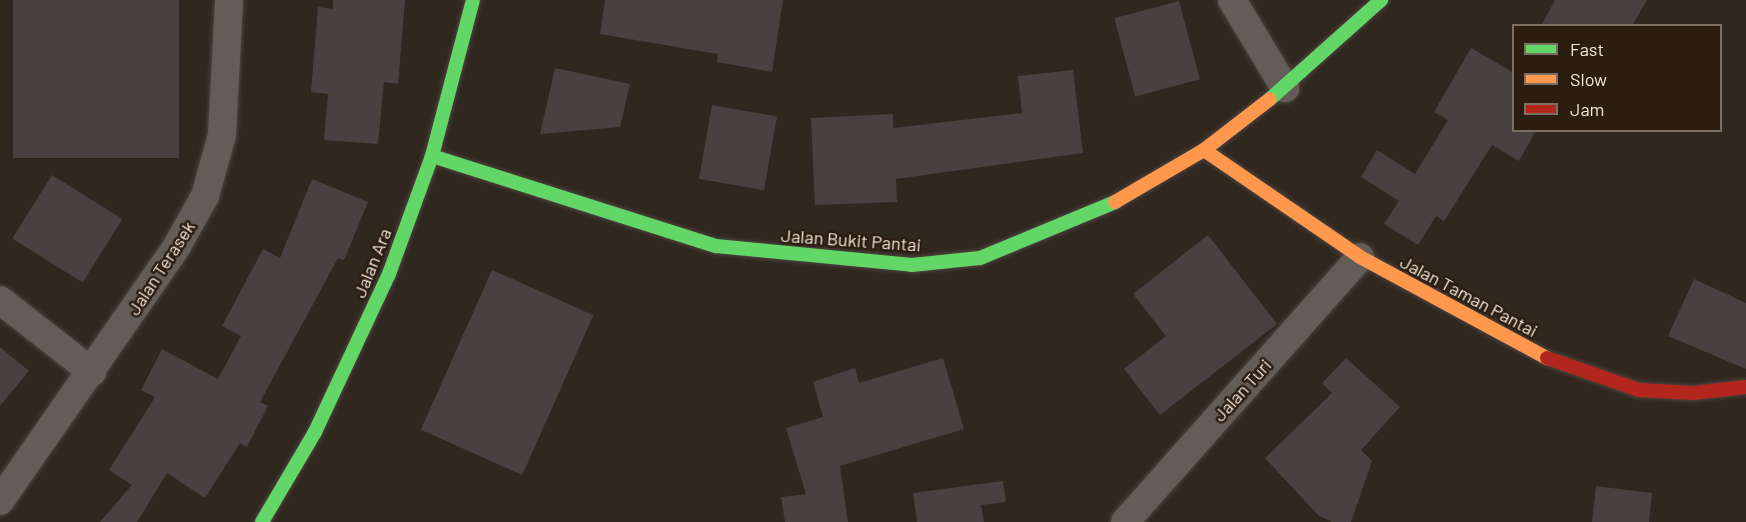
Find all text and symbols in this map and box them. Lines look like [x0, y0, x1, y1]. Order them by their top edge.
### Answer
legend [1512, 24, 1722, 132]
text: Fast [1570, 38, 1604, 60]
text: Slow [1570, 68, 1607, 90]
text: Jam [1570, 98, 1604, 120]
street label: Jalan Terasek [123, 217, 199, 319]
street label: Jalan Bukit Pantai [780, 224, 922, 256]
street label: Jalan Ara [348, 225, 396, 301]
street label: Jalan Taman Pantai [1397, 251, 1541, 341]
street label: Jalan Turi [1208, 354, 1276, 426]

